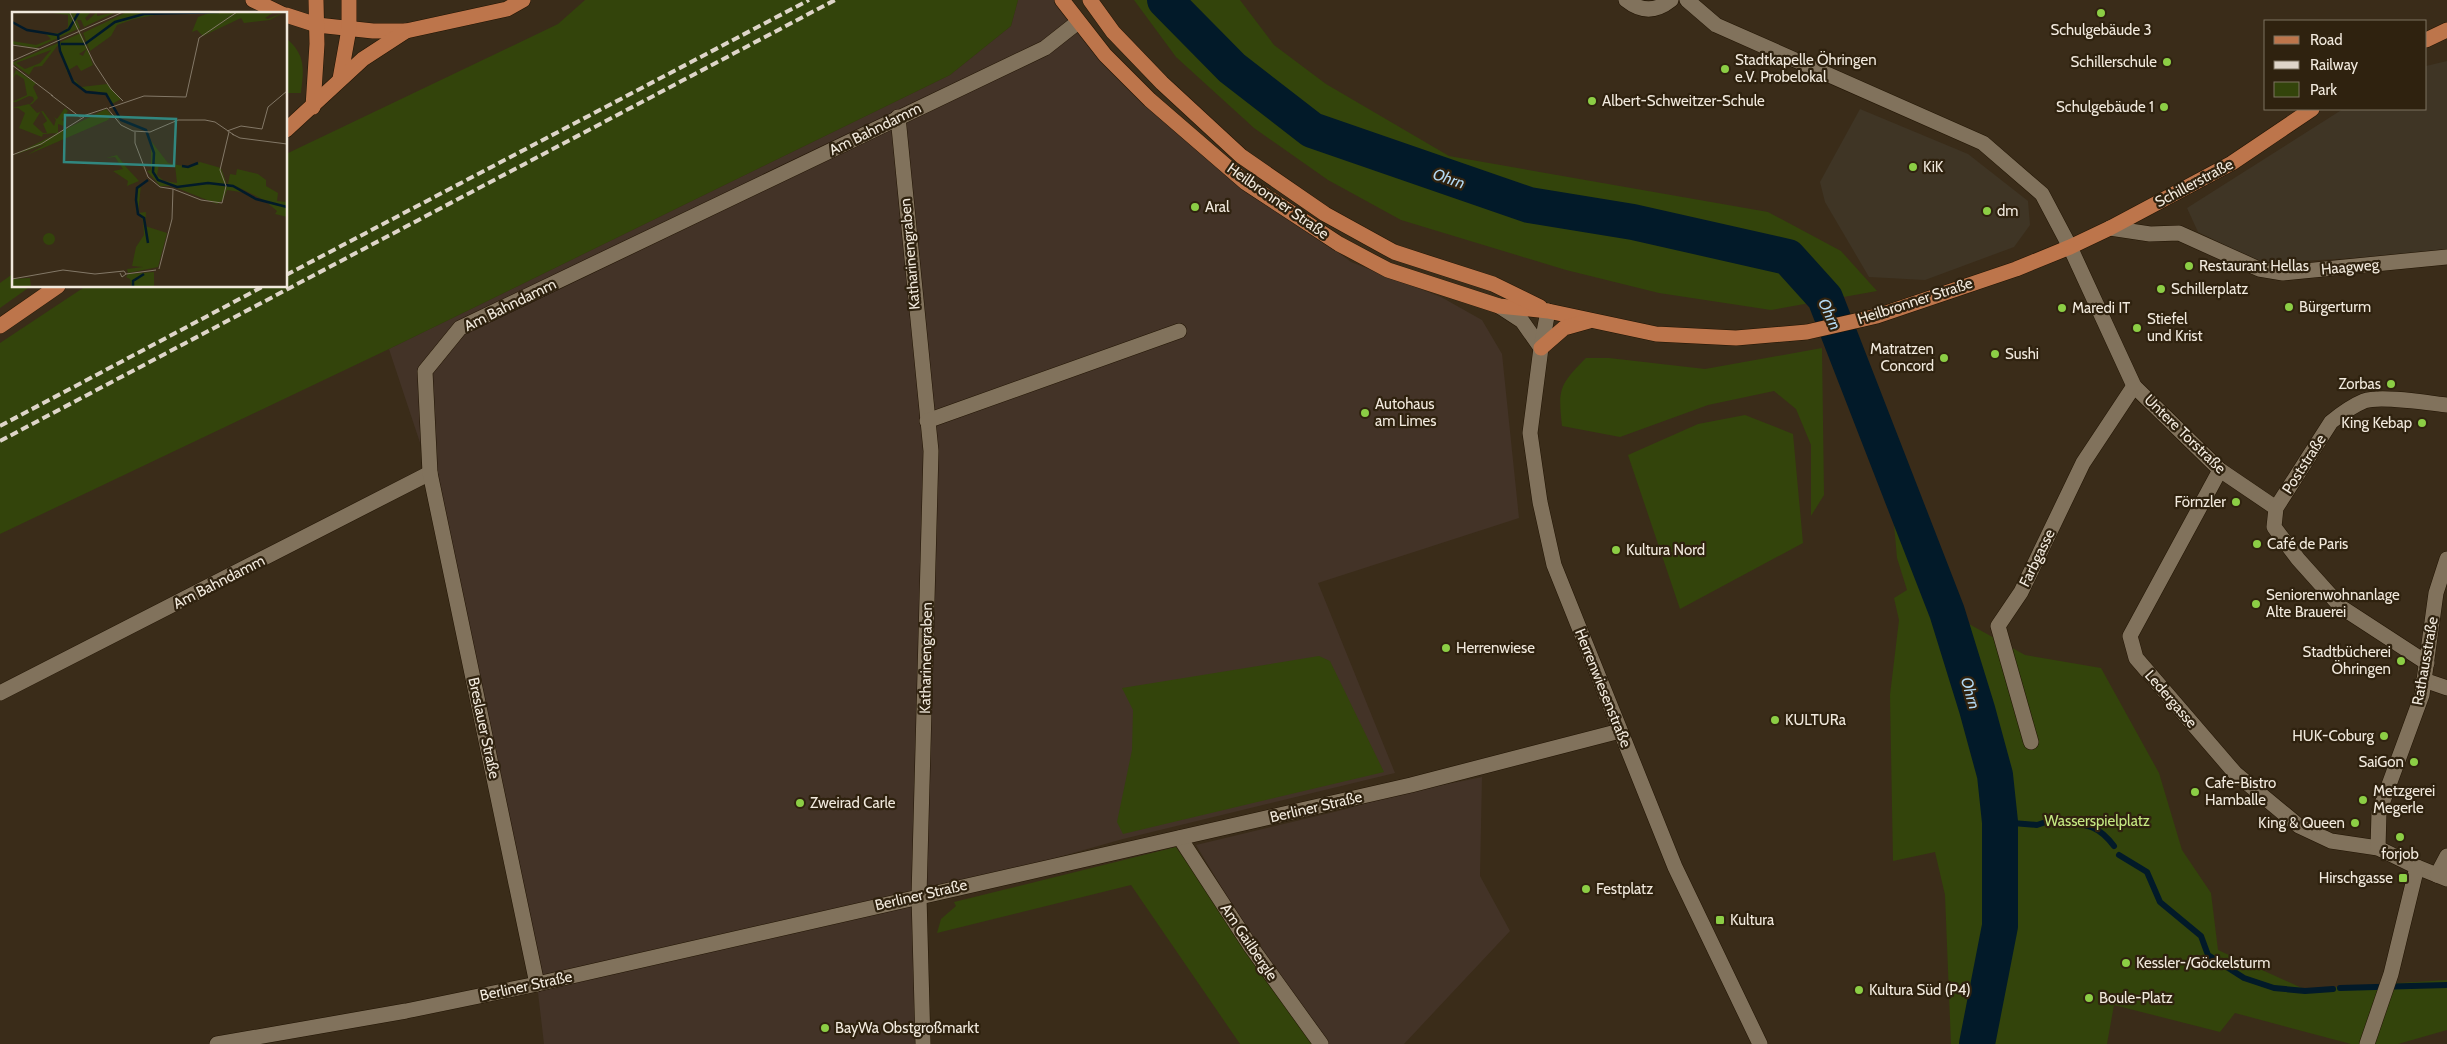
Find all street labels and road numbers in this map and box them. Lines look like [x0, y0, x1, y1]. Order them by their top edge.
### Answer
street label: Am Bahndamm [826, 99, 924, 159]
street label: Schillerstraße [2152, 155, 2236, 211]
street label: Heilbronner Straße [1224, 159, 1333, 243]
street label: Katharinengraben [896, 197, 924, 311]
street label: Haagweg [2320, 255, 2380, 279]
street label: Heilbronner Straße [1855, 274, 1975, 328]
street label: Am Bahndamm [461, 275, 559, 335]
street label: Untere Torstraße [2141, 391, 2230, 478]
street label: Poststraße [2278, 431, 2330, 497]
street label: Farbgasse [2015, 526, 2059, 590]
street label: Am Bahndamm [170, 551, 268, 613]
street label: Katharinengraben [916, 602, 936, 714]
street label: Rathausstraße [2408, 615, 2442, 707]
street label: Herrenwiesenstraße [1571, 626, 1635, 750]
street label: Ledergasse [2141, 666, 2201, 732]
street label: Breslauer Straße [464, 676, 504, 781]
street label: Berliner Straße [1268, 788, 1364, 826]
street label: Berliner Straße [873, 876, 969, 914]
street label: Am Gailbergle [1217, 900, 1282, 984]
street label: Berliner Straße [478, 967, 574, 1005]

